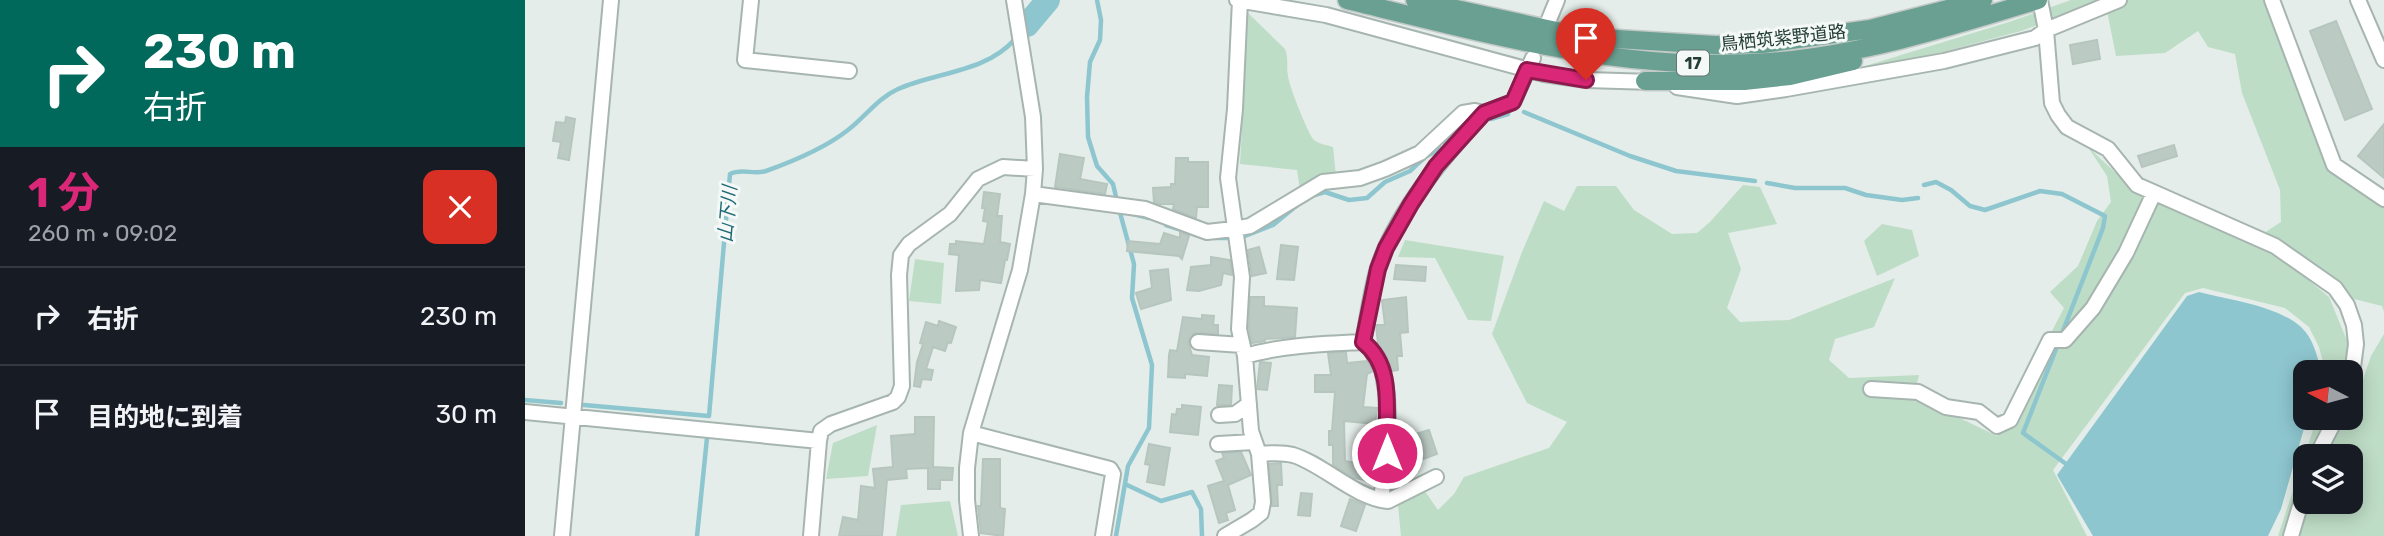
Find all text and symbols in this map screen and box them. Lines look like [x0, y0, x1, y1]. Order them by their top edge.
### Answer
pin [1556, 8, 1616, 80]
icon: arrive [1567, 19, 1605, 57]
street label: 鳥栖筑紫野道路 [1719, 20, 1847, 56]
text: 230 m [143, 22, 296, 80]
icon: right [28, 28, 119, 119]
road number: 17 [1677, 50, 1709, 76]
text: 右折 [143, 88, 207, 126]
text: 1 分 [28, 168, 100, 218]
button: close [423, 170, 497, 244]
water label: 山下川 [714, 183, 742, 243]
text: 260 m · 09:02 [28, 219, 177, 247]
icon: right [28, 297, 66, 335]
text: 230 m [420, 301, 497, 332]
text: 右折 [87, 304, 139, 335]
north arrow [2293, 360, 2363, 430]
map controls [2293, 360, 2363, 514]
icon: arrive [28, 395, 66, 433]
text: 30 m [435, 399, 497, 430]
text: 目的地に到着 [87, 402, 243, 433]
position arrow [1350, 416, 1424, 490]
button: layers [2293, 444, 2363, 514]

